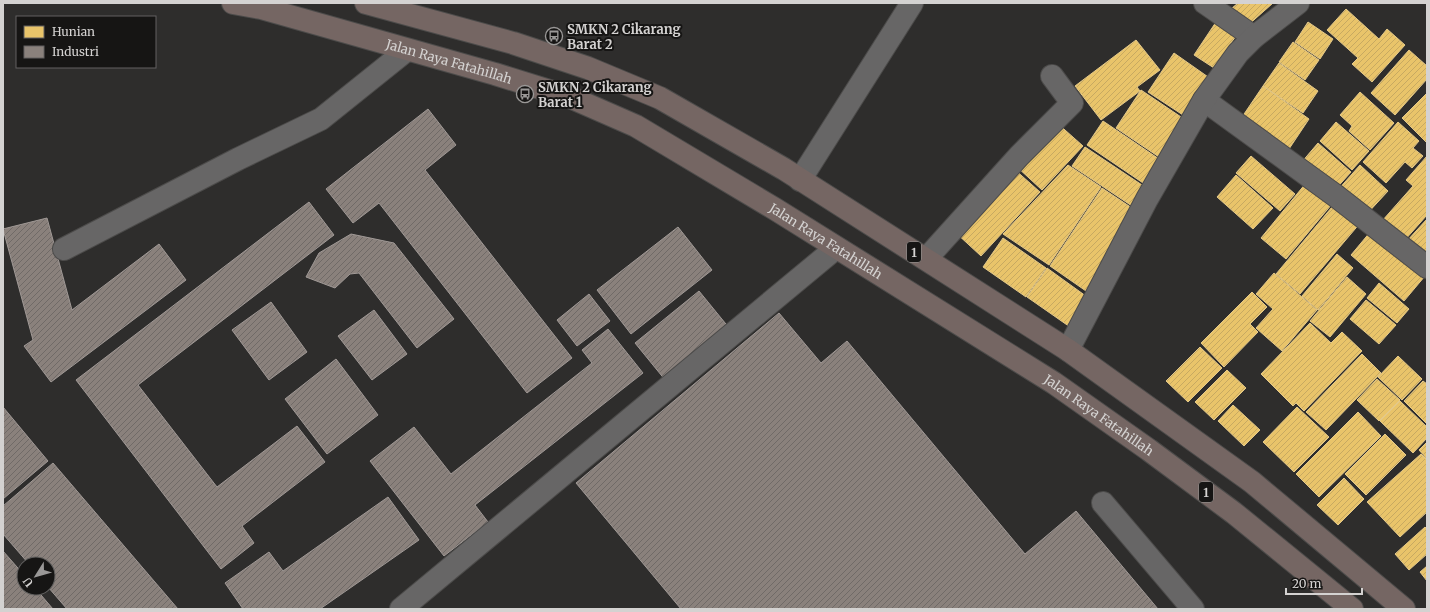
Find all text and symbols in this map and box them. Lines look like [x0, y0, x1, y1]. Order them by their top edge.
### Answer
legend [16, 16, 156, 68]
place label: SMKN 2 Cikarang Barat 2 [567, 21, 681, 53]
text: Hunian [52, 24, 95, 39]
bus stop icon: SMKN 2 Cikarang Barat 2 [544, 26, 564, 46]
street label: Jalan Raya Fatahillah [383, 35, 515, 87]
text: Industri [52, 44, 99, 59]
place label: SMKN 2 Cikarang Barat 1 [538, 79, 652, 111]
bus stop icon: SMKN 2 Cikarang Barat 1 [515, 84, 535, 104]
street label: Jalan Raya Fatahillah [765, 199, 886, 283]
road number: 1 [907, 242, 921, 262]
street label: Jalan Raya Fatahillah [1040, 370, 1158, 460]
road number: 1 [1199, 482, 1213, 502]
north arrow [16, 556, 56, 596]
scale bar [1286, 570, 1362, 596]
text: U [19, 574, 36, 590]
text: 20 m [1292, 576, 1321, 591]

